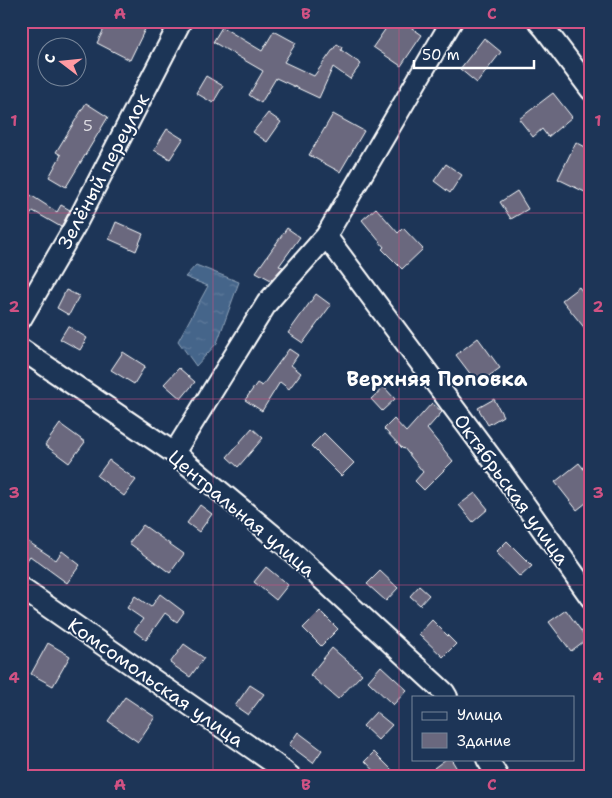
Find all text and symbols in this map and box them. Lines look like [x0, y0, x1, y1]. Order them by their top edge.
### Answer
text: A [114, 3, 126, 24]
text: B [301, 3, 311, 24]
text: C [487, 3, 497, 24]
north arrow [38, 38, 88, 88]
scale bar [414, 38, 534, 70]
text: 50 m [422, 45, 460, 65]
text: С [40, 52, 59, 65]
street label: Зелёный переулок [52, 89, 155, 253]
text: 1 [10, 110, 18, 131]
text: 1 [594, 110, 602, 131]
house number: 5 [83, 115, 93, 136]
text: 2 [8, 296, 20, 317]
text: 2 [592, 296, 604, 317]
district label: Верхняя Поповка [347, 366, 528, 392]
street label: Октябрьская улица [448, 409, 575, 570]
street label: Центральная улица [163, 444, 321, 582]
text: 3 [8, 482, 20, 503]
text: 3 [592, 482, 604, 503]
street label: Комсомольская улица [63, 612, 249, 753]
text: 4 [8, 667, 20, 688]
text: 4 [592, 667, 604, 688]
legend [412, 696, 574, 760]
text: Улица [457, 705, 503, 725]
text: Здание [457, 731, 511, 751]
text: A [114, 774, 126, 795]
text: B [301, 774, 311, 795]
text: C [487, 774, 497, 795]

